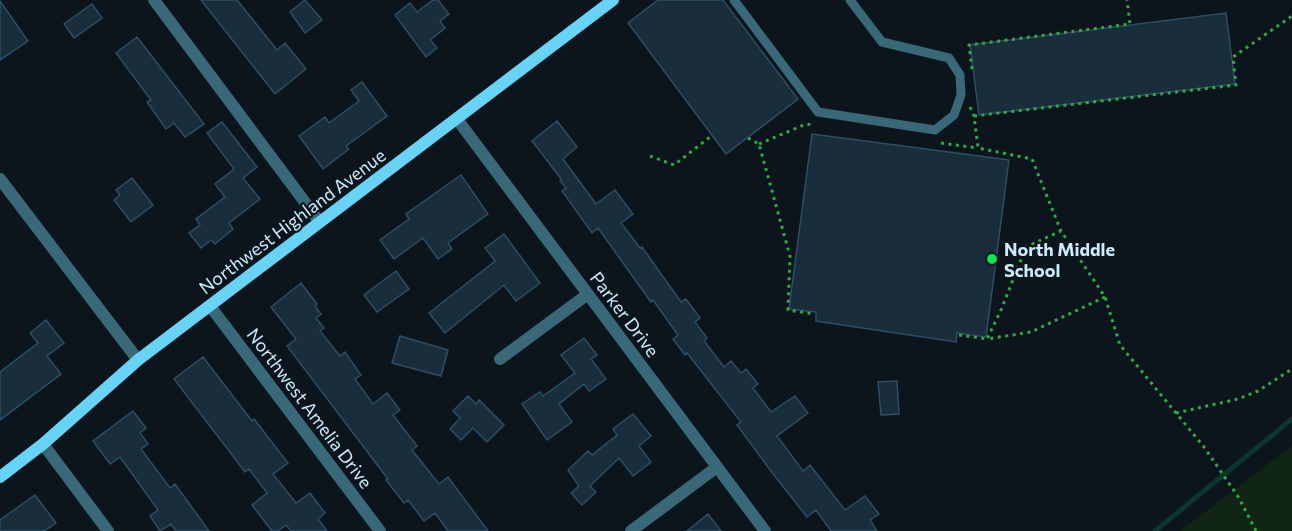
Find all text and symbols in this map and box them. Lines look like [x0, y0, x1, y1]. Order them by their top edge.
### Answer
street label: Northwest Highland Avenue [194, 144, 390, 298]
place label: North Middle School [1004, 238, 1115, 281]
marker: North Middle School [985, 252, 999, 266]
street label: Parker Drive [586, 267, 664, 361]
street label: Northwest Amelia Drive [243, 324, 377, 492]

